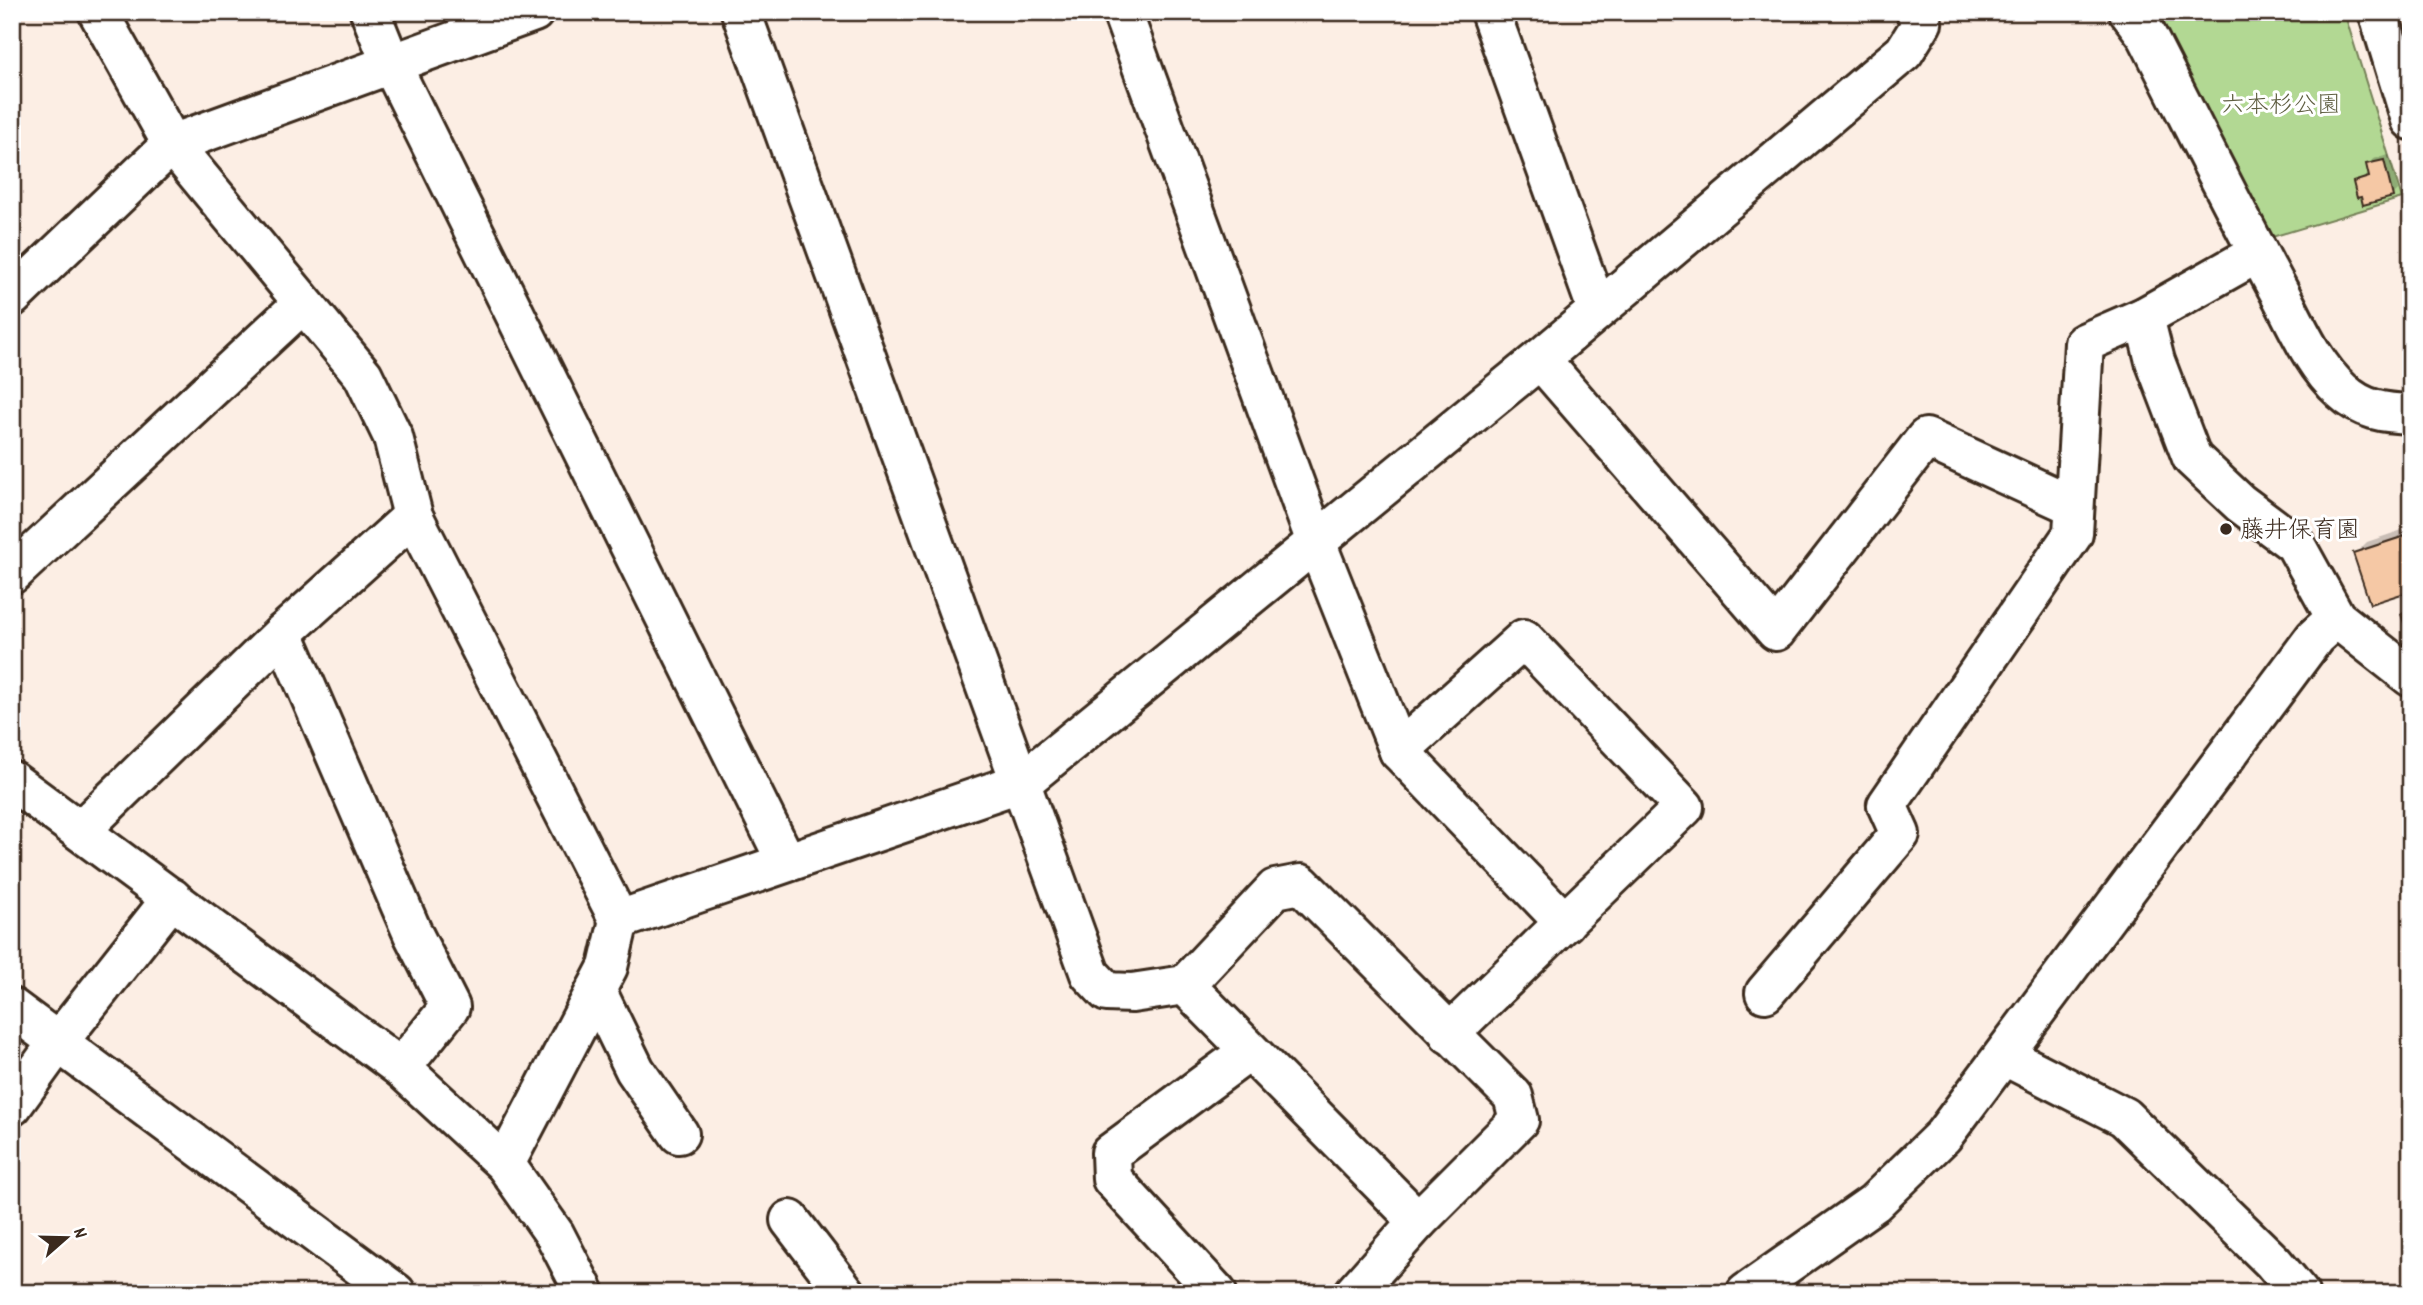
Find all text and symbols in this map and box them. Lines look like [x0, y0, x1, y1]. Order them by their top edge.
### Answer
park label: 六本杉公園 [2221, 90, 2341, 124]
place label: 藤井保育園 [2240, 515, 2360, 549]
marker: 藤井保育園 [2218, 521, 2234, 537]
north arrow [32, 1204, 102, 1274]
text: N [64, 1224, 93, 1242]

